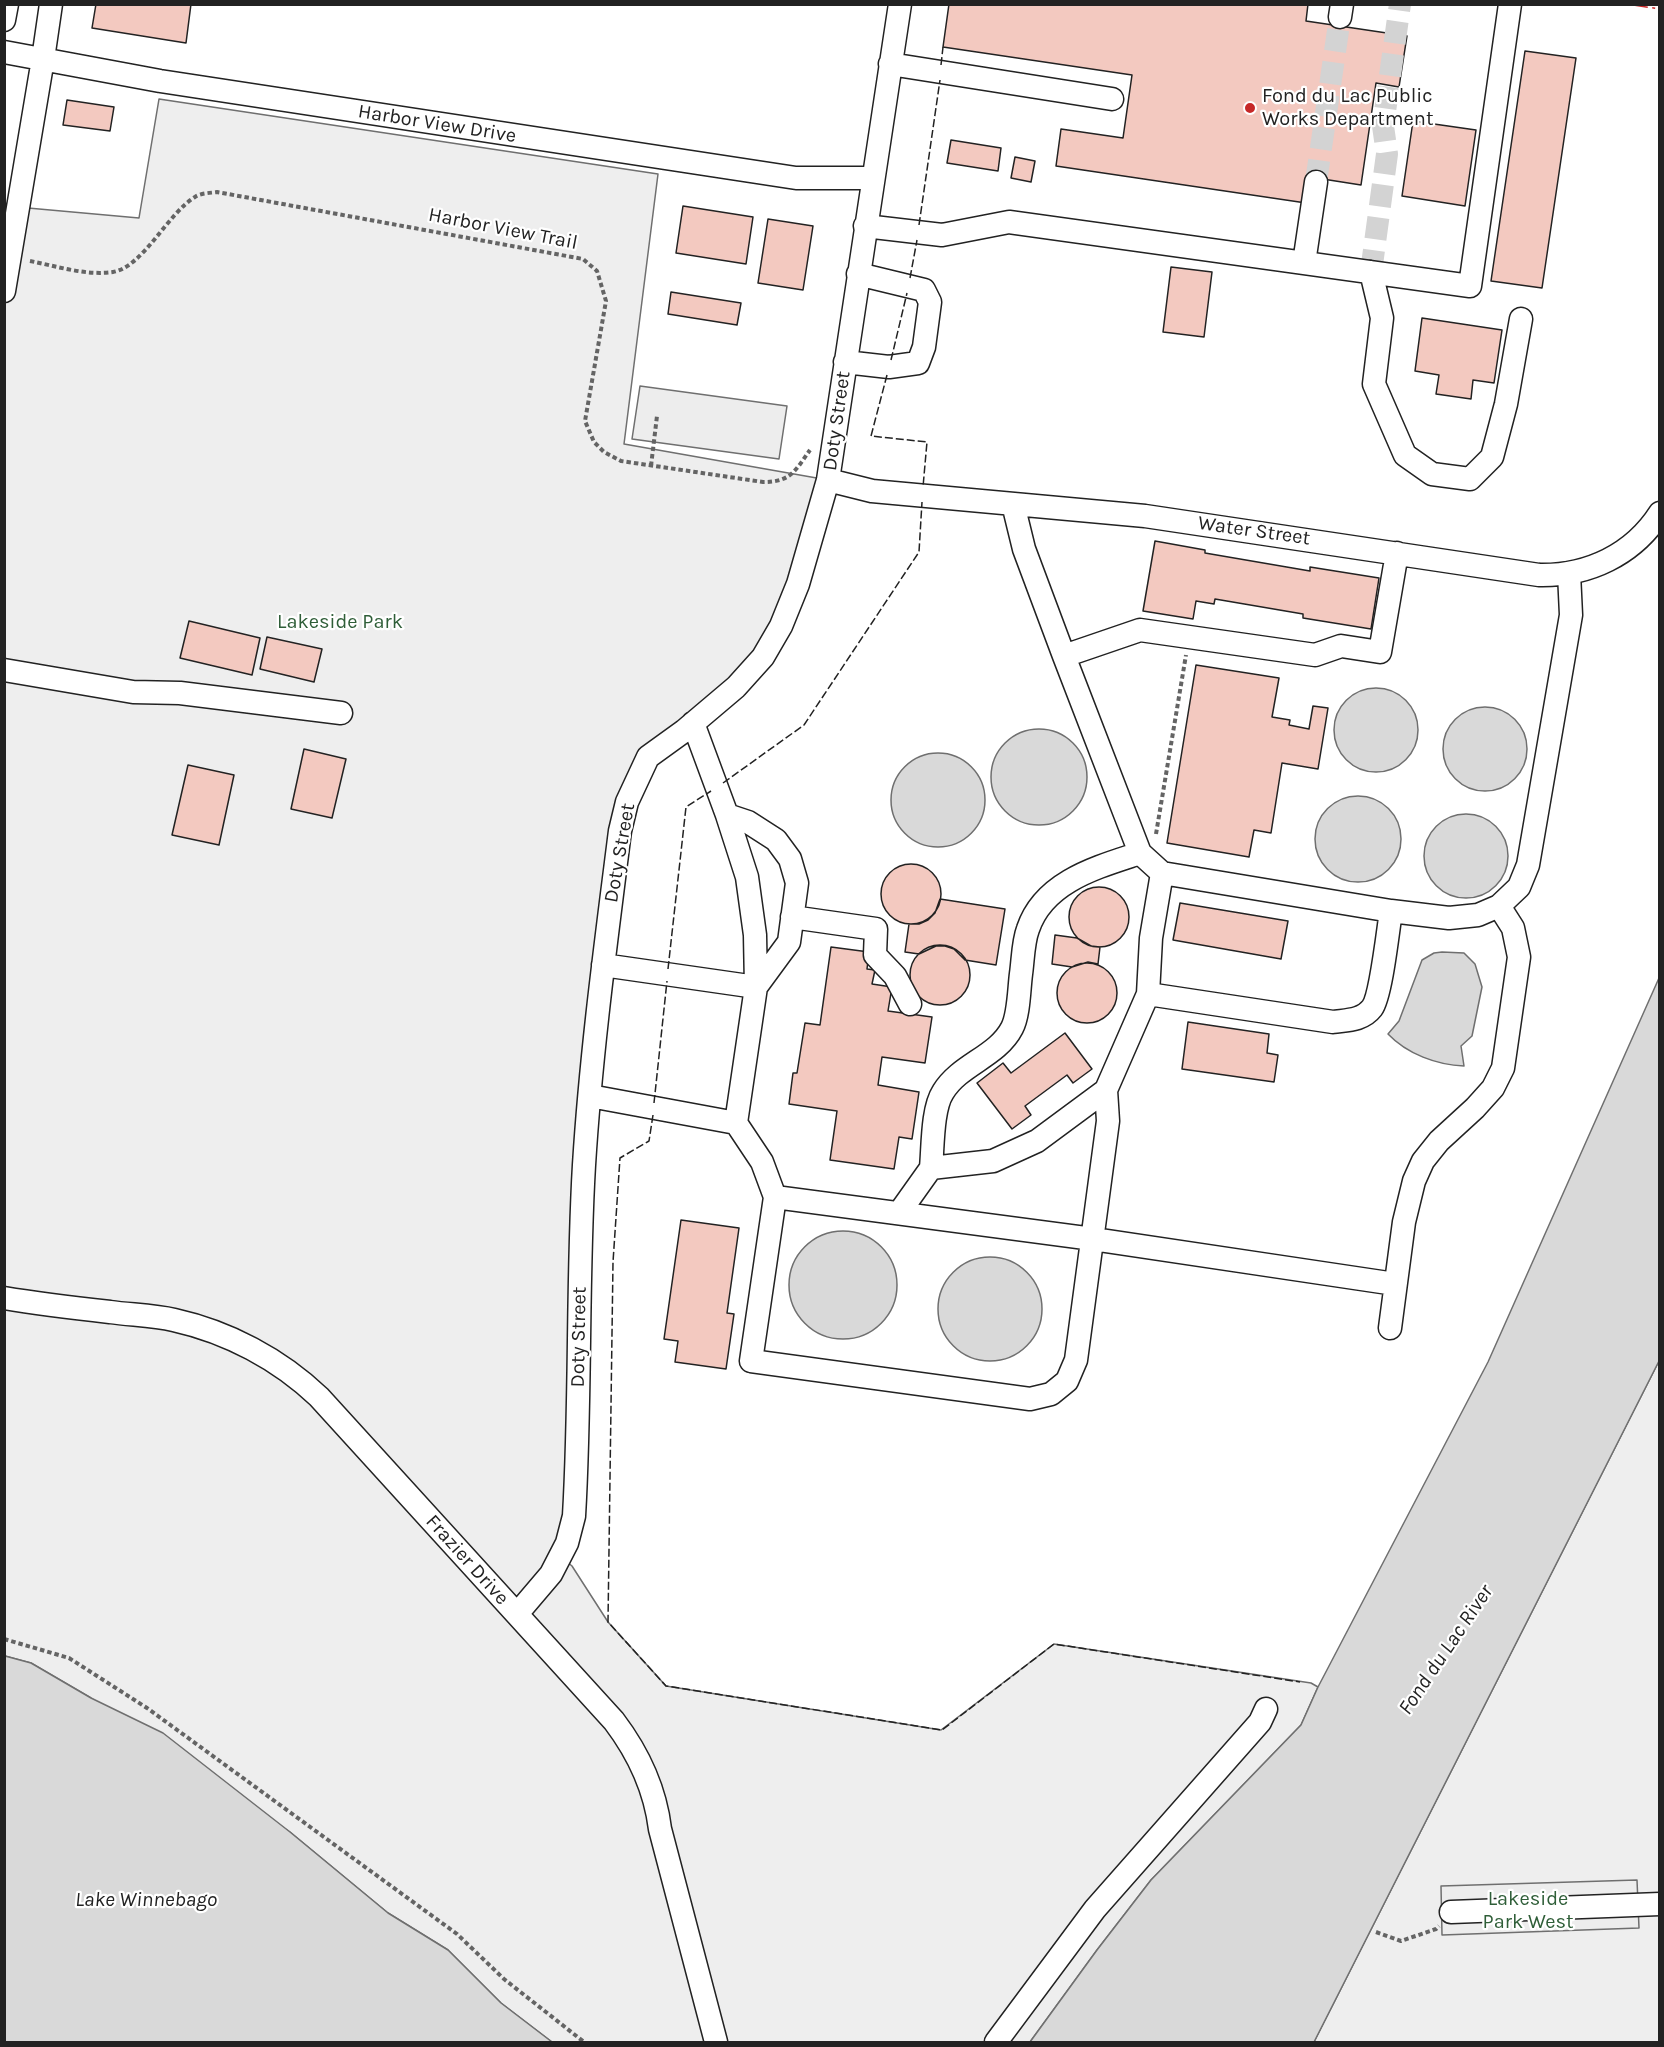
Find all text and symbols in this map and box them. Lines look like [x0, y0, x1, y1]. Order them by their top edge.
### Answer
place label: Fond du Lac Public Works Department [1262, 84, 1433, 131]
street label: Harbor View Drive [356, 100, 518, 148]
marker: Fond du Lac Public Works Department [1243, 101, 1257, 115]
street label: Harbor View Trail [426, 203, 580, 255]
street label: Doty Street [818, 370, 856, 472]
street label: Water Street [1196, 511, 1312, 551]
park label: Lakeside Park [277, 610, 403, 634]
street label: Doty Street [599, 801, 641, 905]
street label: Doty Street [566, 1286, 592, 1388]
street label: Frazier Drive [420, 1510, 514, 1610]
water label: Fond du Lac River [1393, 1580, 1499, 1720]
water label: Lake Winnebago [75, 1887, 217, 1913]
park label: Lakeside Park West [1483, 1887, 1573, 1934]

